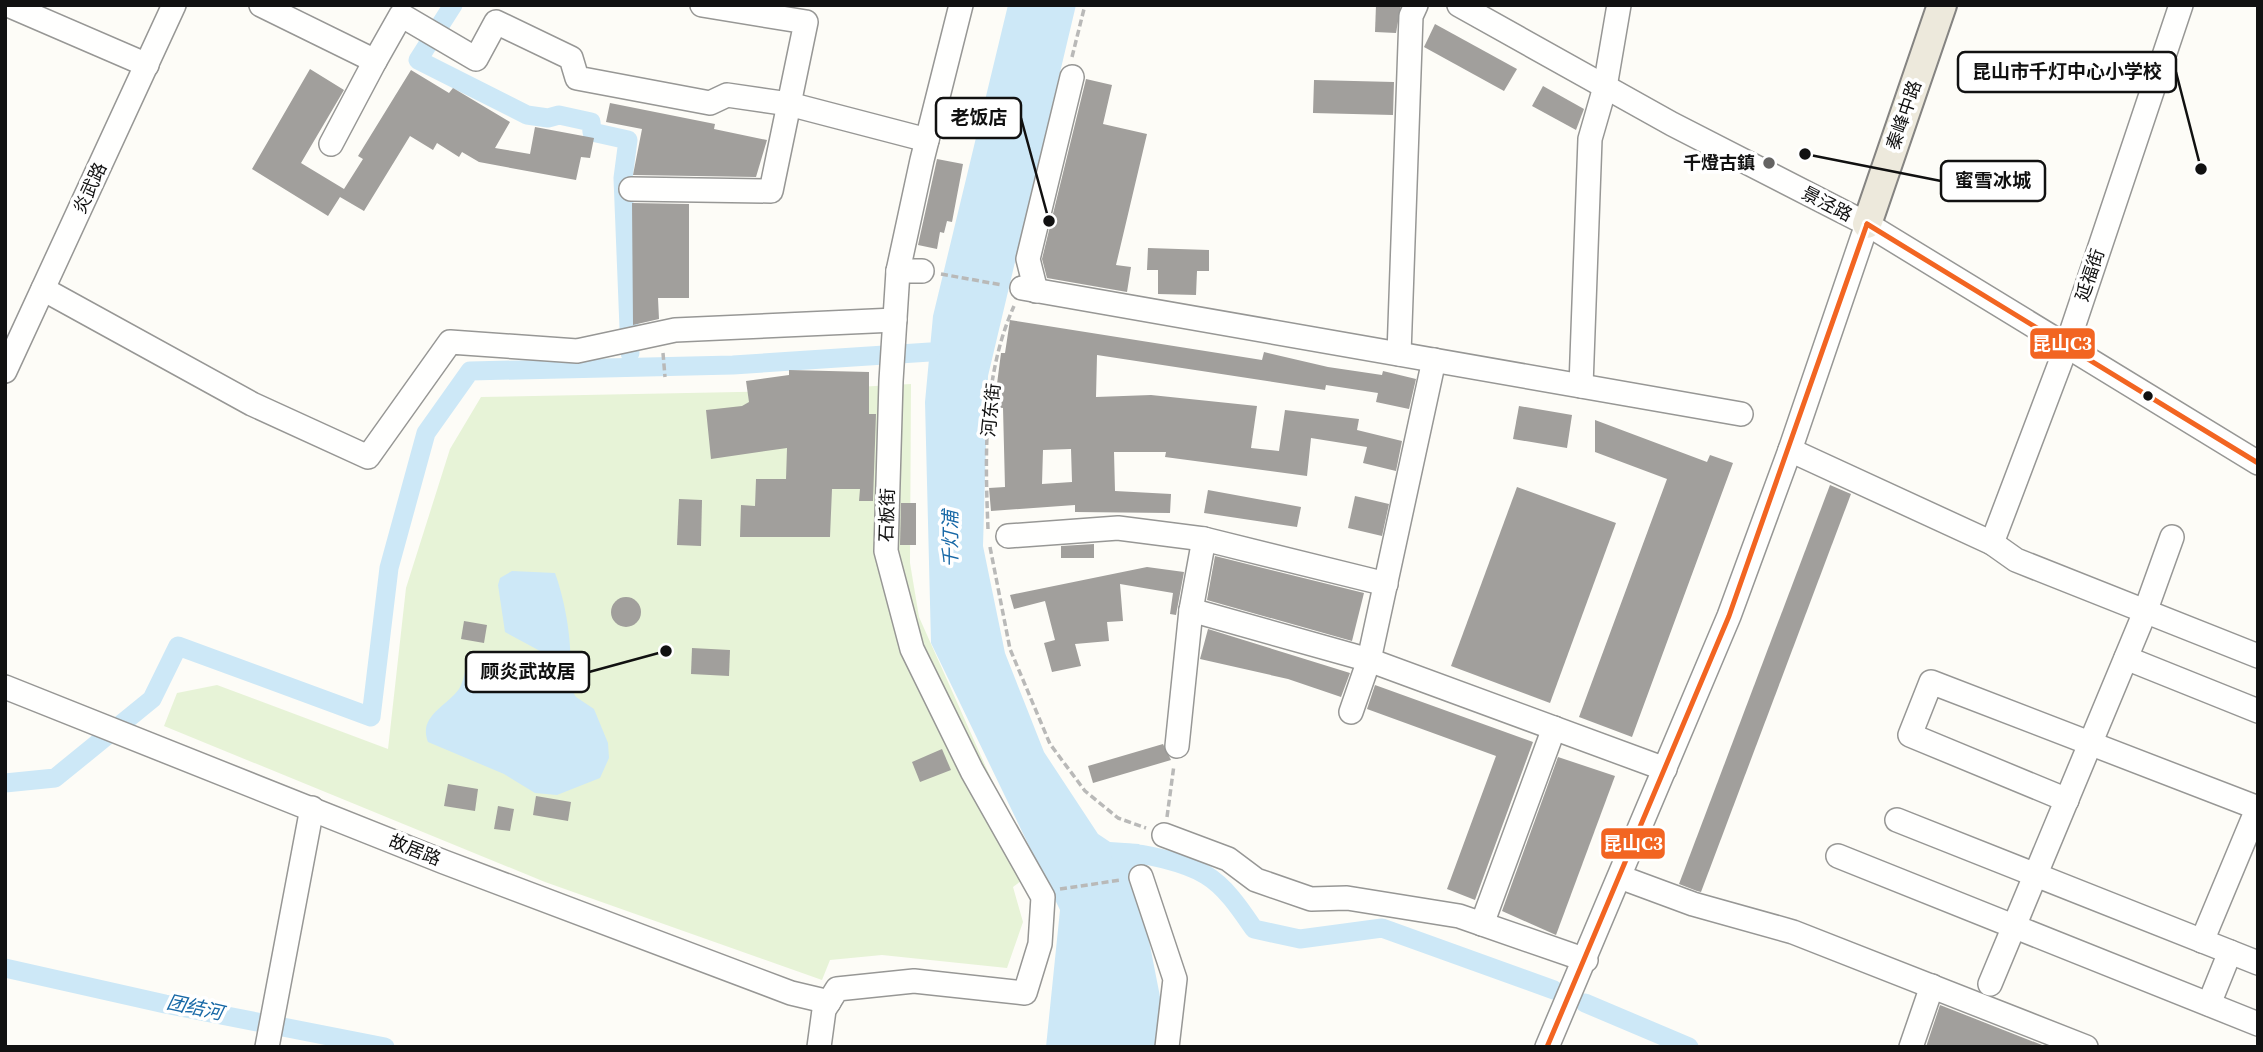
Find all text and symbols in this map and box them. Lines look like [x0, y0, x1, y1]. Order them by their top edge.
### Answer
callout: 昆山市千灯中心小学校 [1958, 52, 2176, 92]
text: 昆山市千灯中心小学校 [1972, 58, 2162, 84]
street label: 秦峰中路 [1880, 77, 1927, 153]
callout: 老饭店 [936, 98, 1021, 138]
text: 老饭店 [950, 104, 1008, 130]
place label: 千燈古鎮 [1683, 150, 1755, 175]
marker: 千燈古鎮 [1761, 155, 1777, 171]
street label: 炎武路 [67, 158, 112, 218]
callout: 蜜雪冰城 [1941, 161, 2045, 201]
text: 蜜雪冰城 [1955, 167, 2031, 193]
street label: 景泾路 [1797, 180, 1857, 227]
street label: 延福街 [2069, 245, 2110, 304]
line badge: 昆山C3 [2029, 327, 2096, 360]
text: 昆山C3 [2032, 330, 2092, 356]
street label: 河东街 [975, 382, 1006, 438]
unlabelled marker [2141, 389, 2155, 403]
street label: 石板街 [873, 488, 900, 542]
water label: 千灯浦 [937, 508, 963, 568]
callout: 顾炎武故居 [466, 652, 589, 692]
text: 顾炎武故居 [480, 658, 576, 684]
line badge: 昆山C3 [1600, 827, 1666, 860]
street label: 故居路 [385, 828, 445, 871]
text: 昆山C3 [1603, 830, 1663, 856]
water label: 团结河 [164, 988, 229, 1026]

